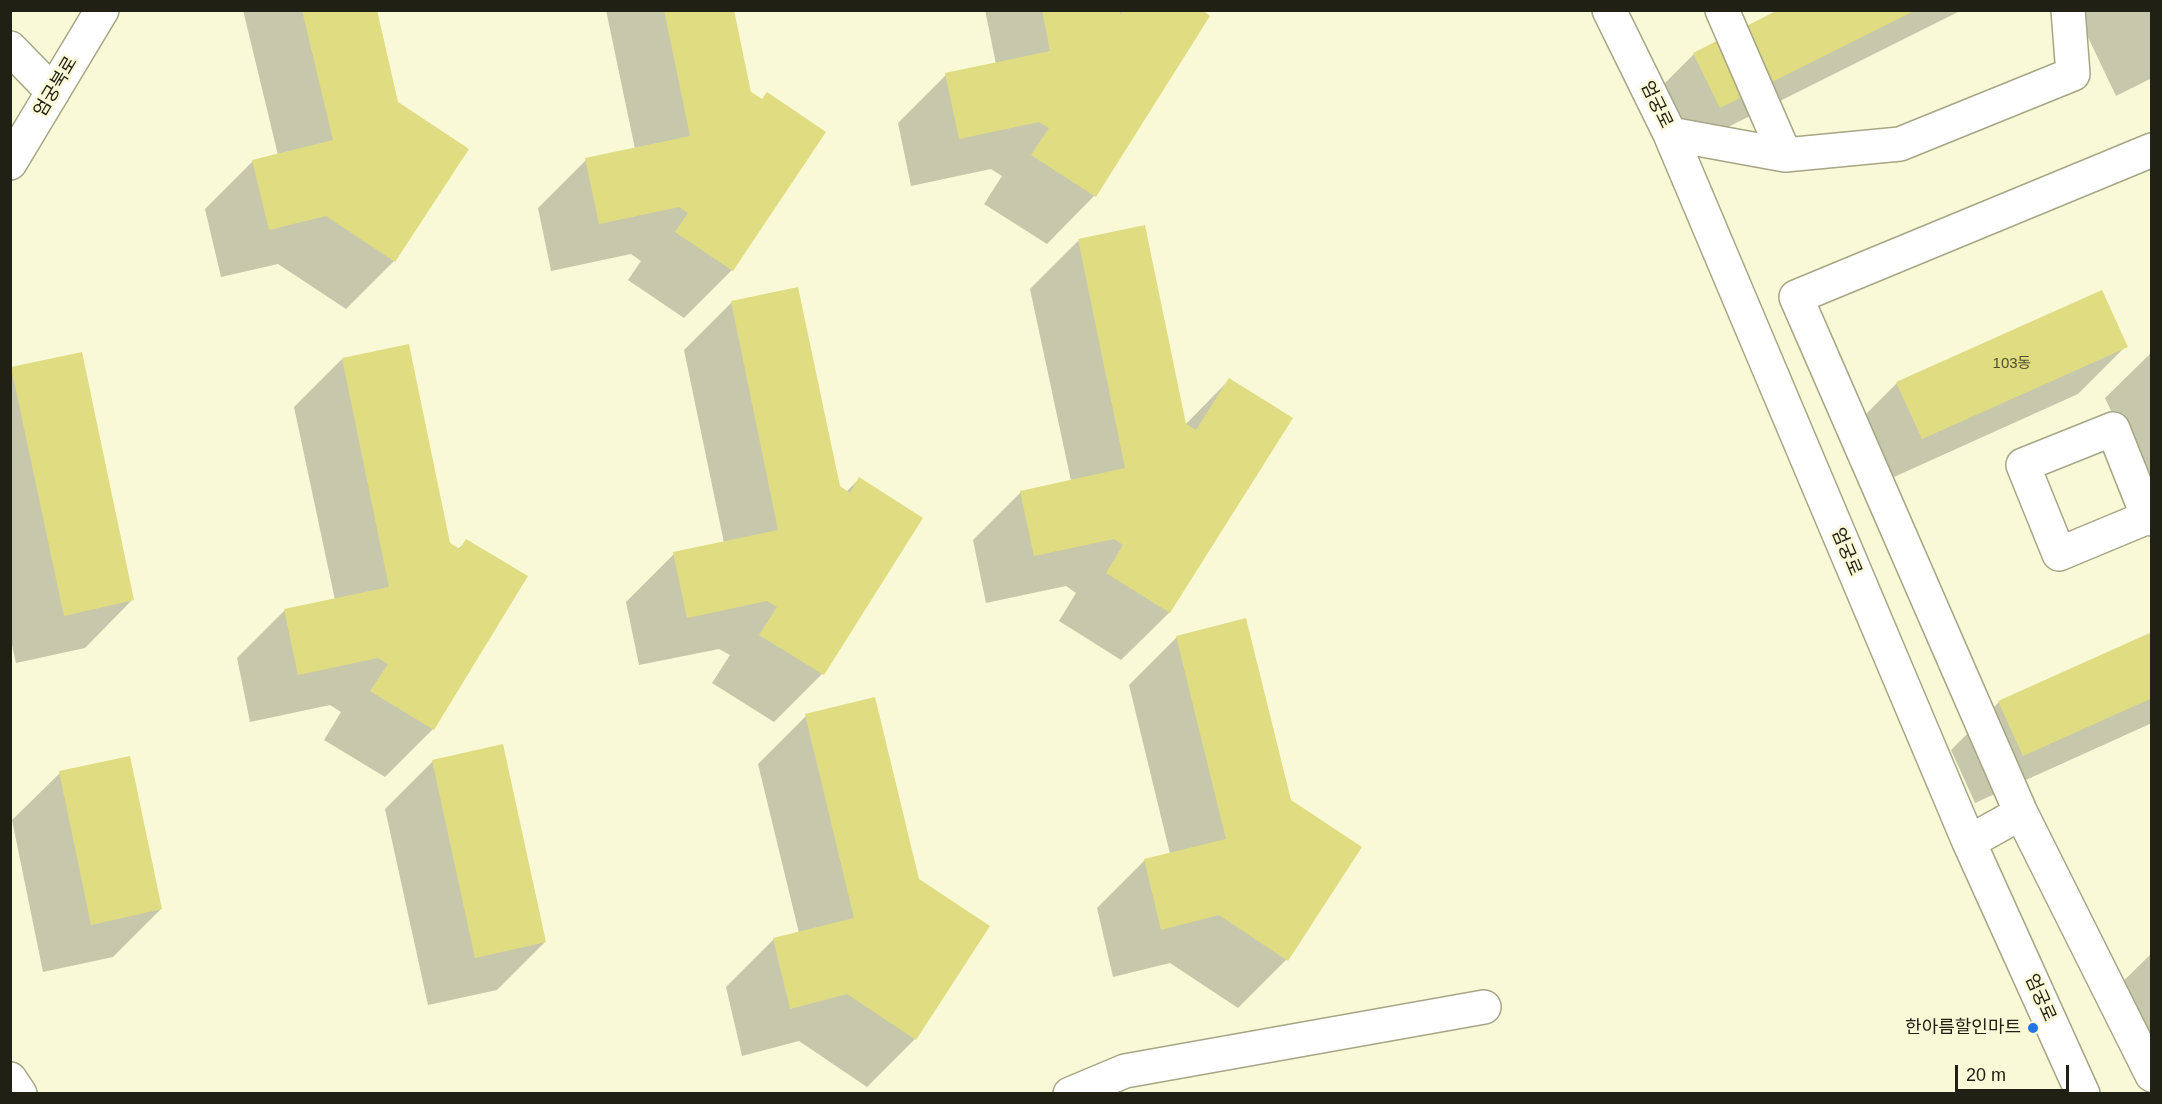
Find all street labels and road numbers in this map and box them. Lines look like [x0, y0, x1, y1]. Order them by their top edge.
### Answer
street label: 엄궁북로 [30, 53, 82, 121]
street label: 엄궁로 [1635, 78, 1677, 132]
street label: 엄궁로 [1826, 525, 1866, 579]
street label: 엄궁로 [2020, 971, 2060, 1025]

